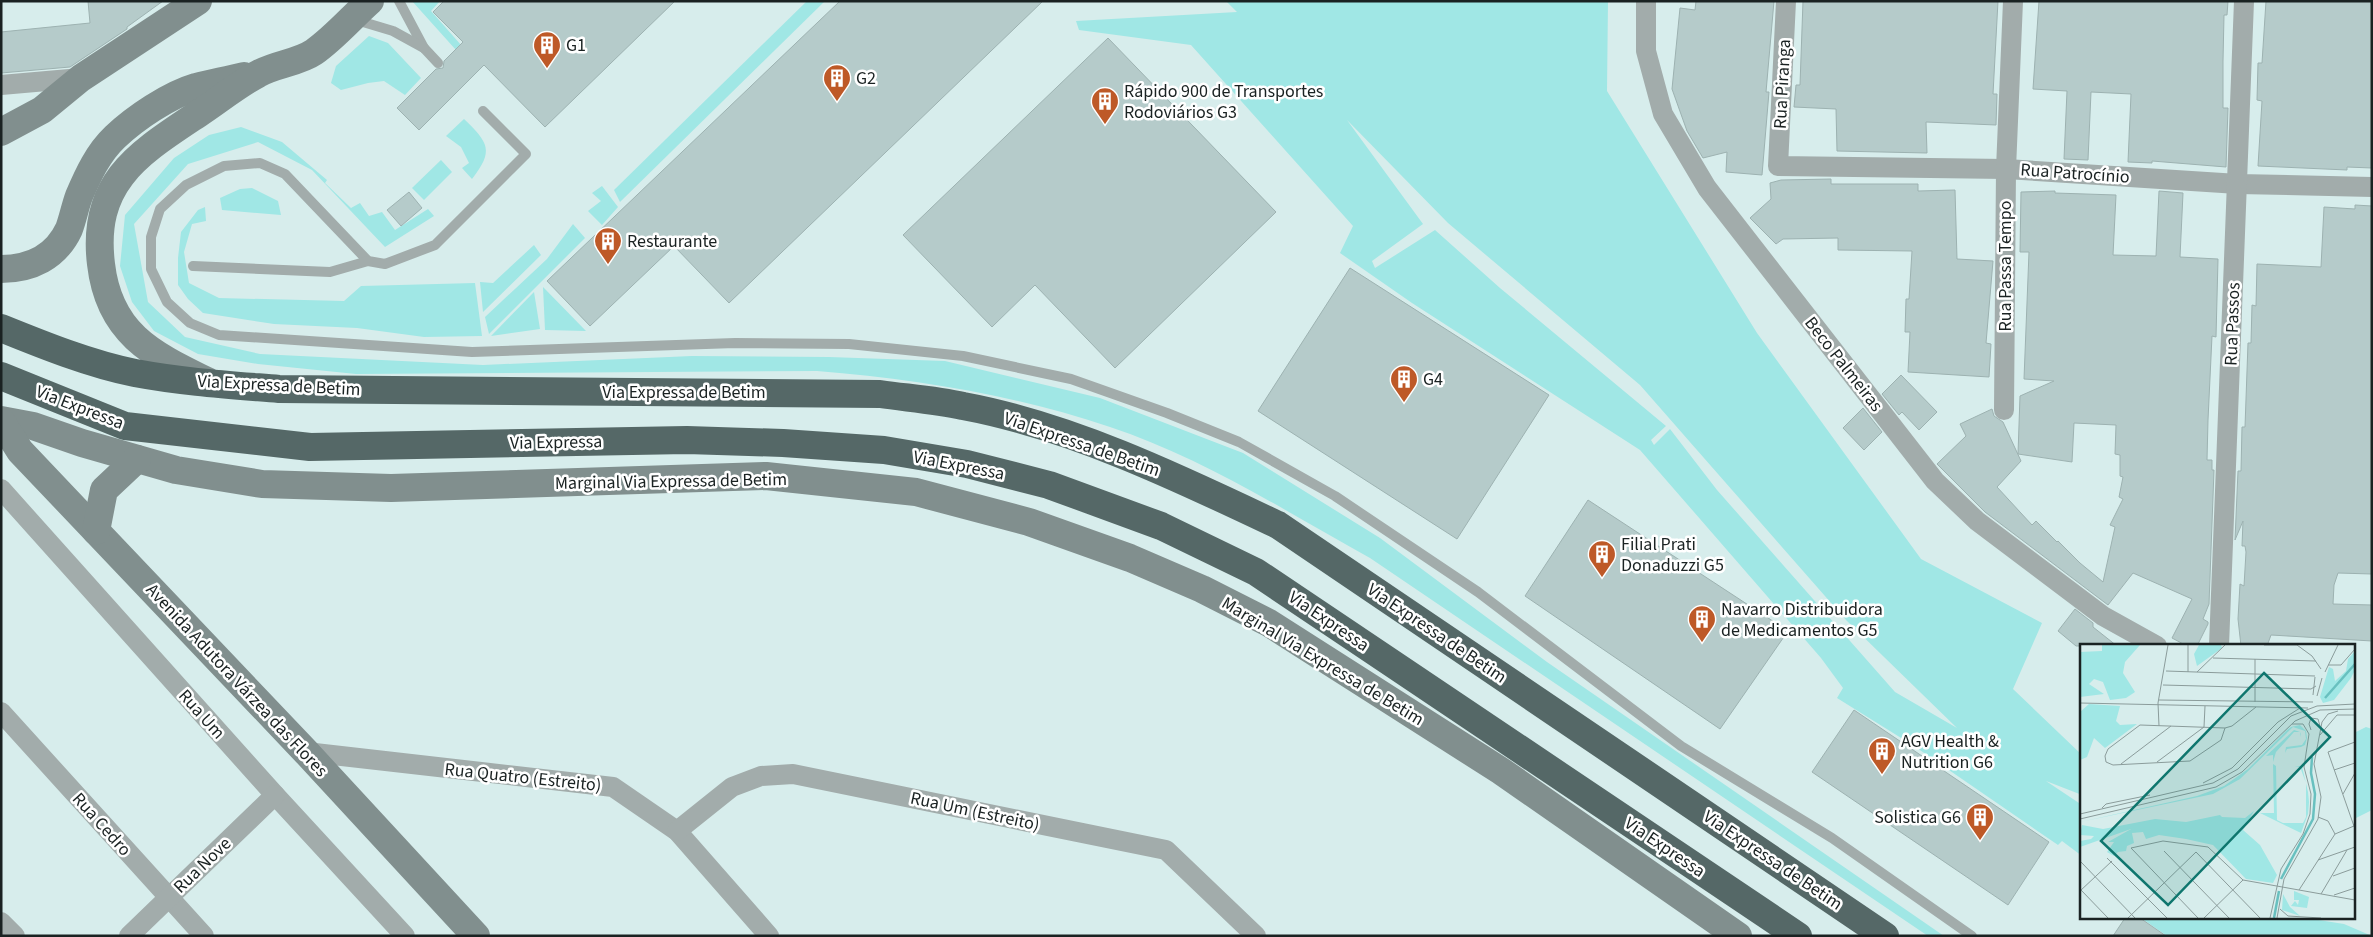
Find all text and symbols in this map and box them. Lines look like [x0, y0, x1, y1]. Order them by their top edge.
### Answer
building icon: G1 [532, 30, 562, 69]
place label: G1 [566, 33, 586, 58]
street label: Rua Piranga [1768, 38, 1797, 130]
building icon: G2 [822, 63, 852, 102]
place label: G2 [856, 66, 876, 91]
place label: Rápido 900 de Transportes Rodoviários G3 [1124, 79, 1323, 125]
building icon: Rápido 900 de Transportes Rodoviários G3 [1090, 86, 1120, 125]
street label: Rua Patrocínio [2019, 157, 2130, 190]
street label: Rua Passa Tempo [1993, 200, 2018, 332]
building icon: Restaurante [593, 226, 623, 265]
place label: Restaurante [627, 229, 717, 254]
street label: Rua Passos [2219, 282, 2246, 366]
street label: Beco Palmeiras [1799, 311, 1889, 417]
building icon: G4 [1389, 364, 1419, 403]
place label: G4 [1423, 367, 1443, 392]
street label: Via Expressa de Betim [197, 369, 361, 402]
street label: Via Expressa [32, 379, 127, 436]
street label: Via Expressa de Betim [602, 380, 766, 405]
street label: Via Expressa de Betim [1001, 406, 1163, 483]
street label: Via Expressa [510, 429, 602, 456]
street label: Via Expressa [911, 444, 1007, 487]
street label: Marginal Via Expressa de Betim [555, 467, 787, 496]
place label: Filial Prati Donaduzzi G5 [1621, 532, 1724, 578]
building icon: Filial Prati Donaduzzi G5 [1587, 539, 1617, 578]
street label: Via Expressa de Betim [1362, 577, 1511, 689]
street label: Avenida Adutora Várzea das Flores [140, 578, 333, 783]
street label: Via Expressa [1283, 585, 1374, 658]
street label: Marginal Via Expressa de Betim [1217, 591, 1429, 732]
place label: Navarro Distribuidora de Medicamentos G5 [1721, 597, 1883, 643]
building icon: Navarro Distribuidora de Medicamentos G5 [1687, 604, 1717, 643]
inset map [2080, 644, 2356, 920]
street label: Rua Um [173, 684, 231, 745]
place label: AGV Health & Nutrition G6 [1901, 729, 1999, 775]
building icon: AGV Health & Nutrition G6 [1867, 736, 1897, 775]
street label: Rua Quatro (Estreito) [443, 757, 603, 798]
street label: Rua Um (Estreito) [908, 786, 1042, 837]
street label: Rua Cedro [66, 787, 137, 862]
building icon: Solistica G6 [1965, 802, 1995, 841]
street label: Via Expressa de Betim [1698, 804, 1847, 916]
place label: Solistica G6 [1874, 805, 1961, 830]
street label: Via Expressa [1619, 811, 1710, 884]
street label: Rua Nove [168, 832, 237, 899]

